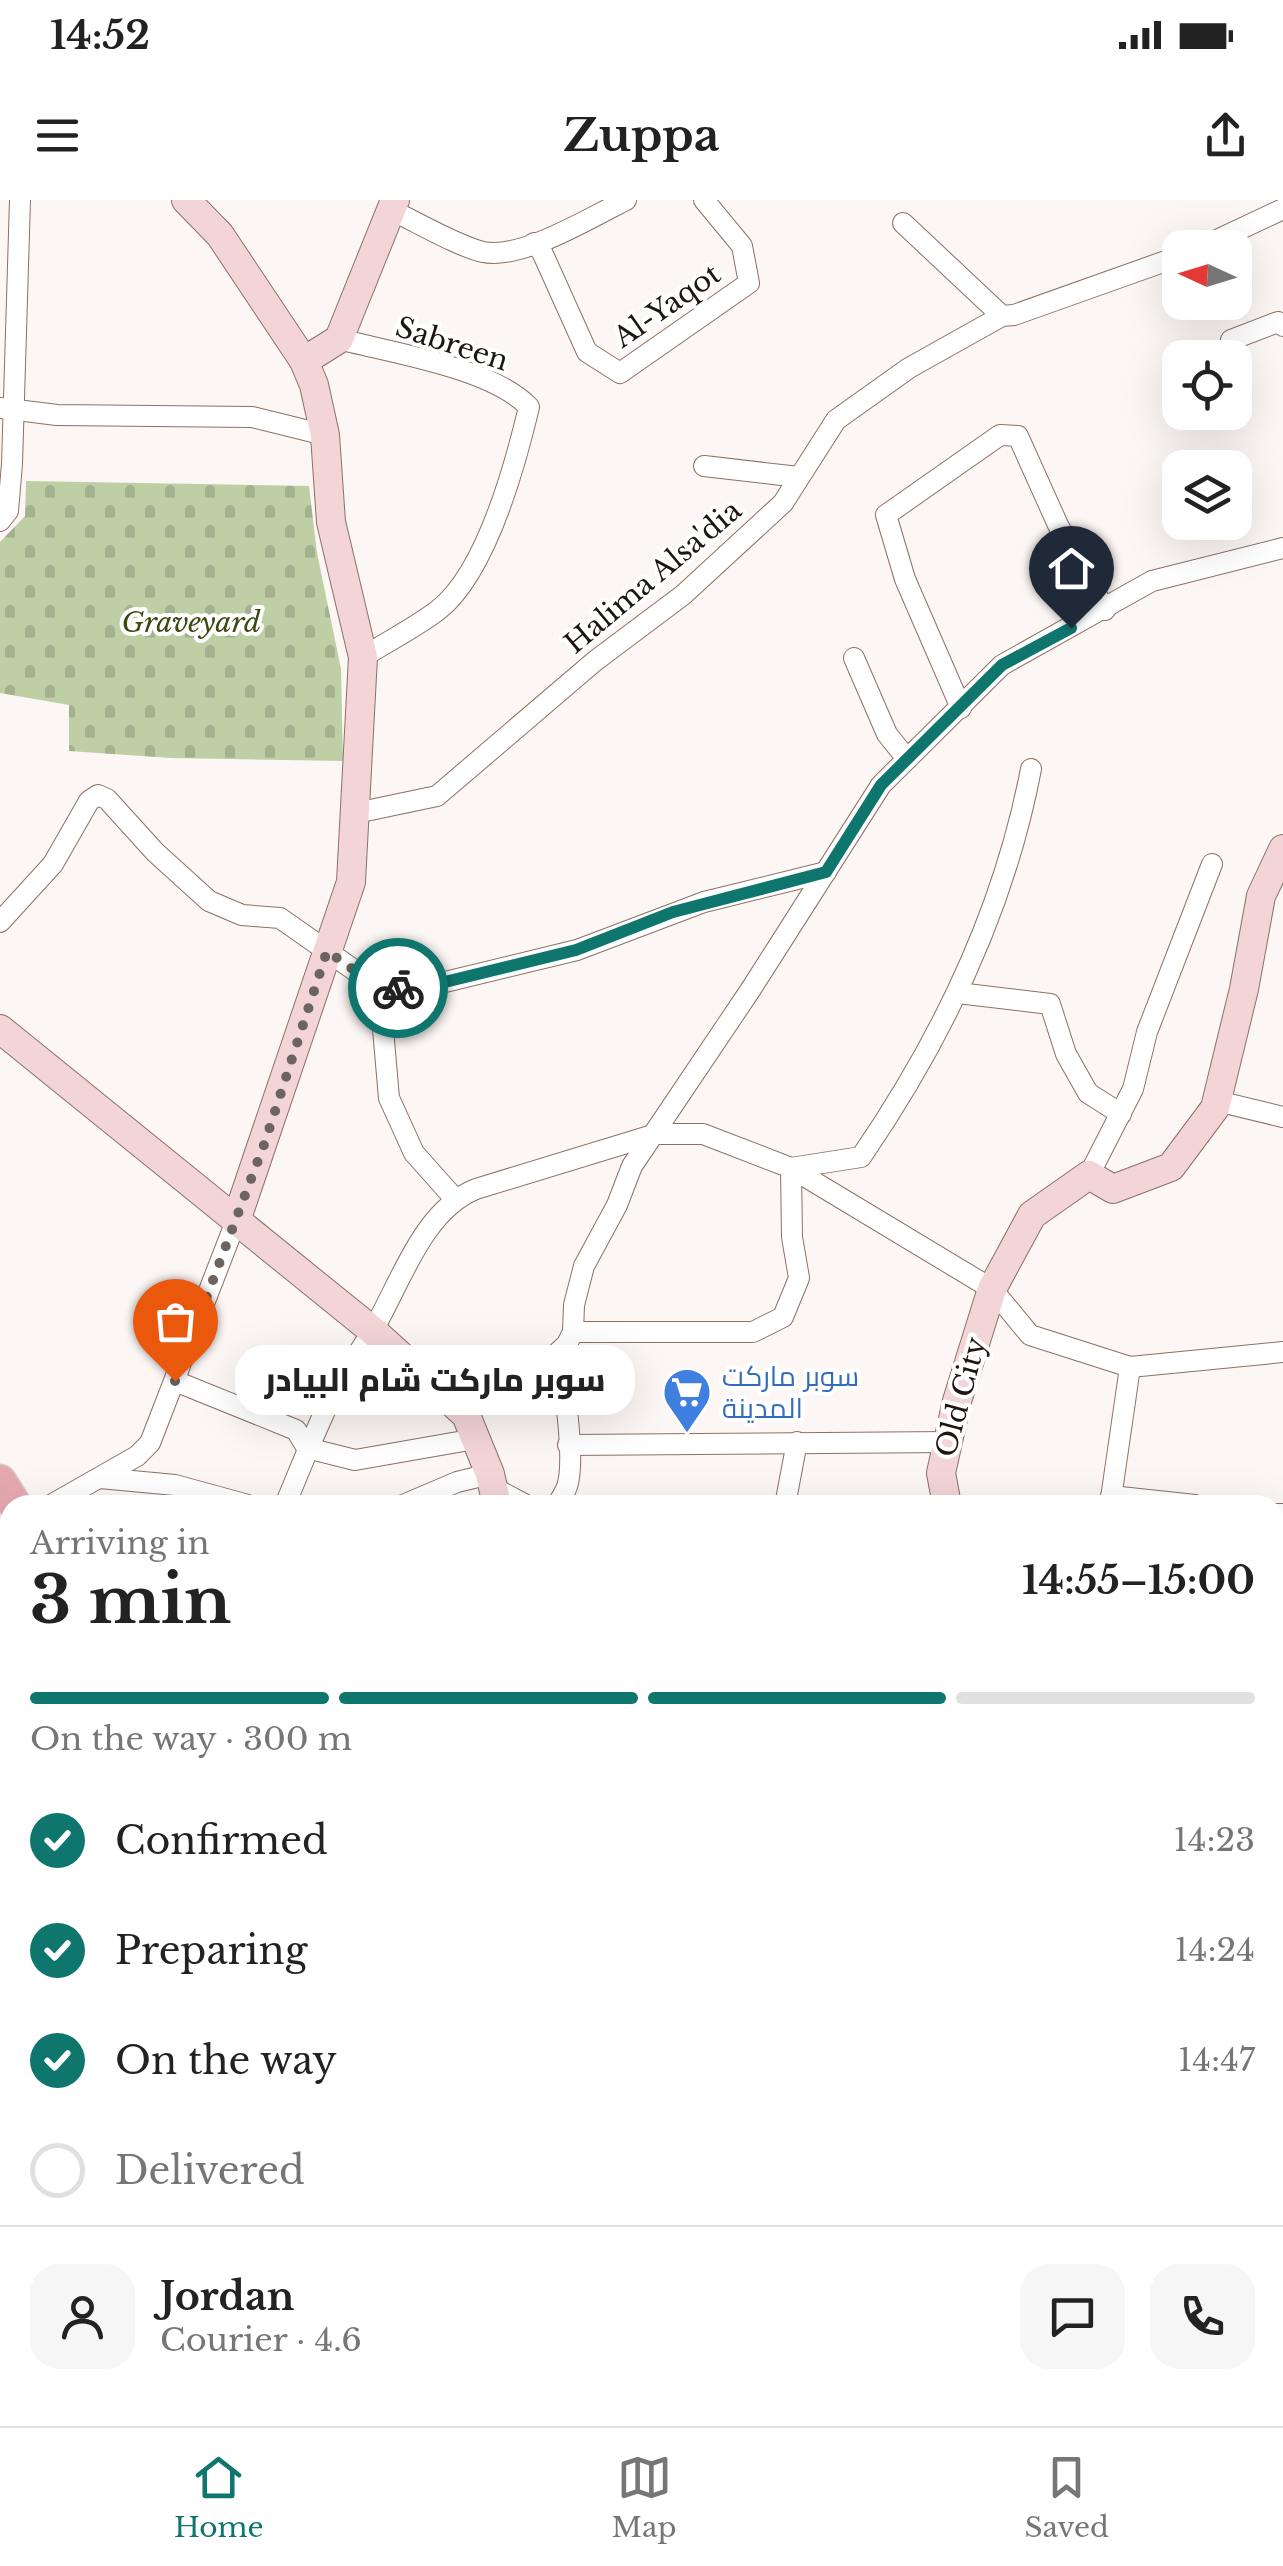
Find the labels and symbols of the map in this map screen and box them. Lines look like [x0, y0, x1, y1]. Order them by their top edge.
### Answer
north arrow [1162, 230, 1252, 320]
street label: Al-Yaqot [606, 256, 727, 356]
street label: Sabreen [391, 309, 513, 379]
street label: Halima Alsa'dia [558, 493, 749, 661]
pin [1029, 526, 1114, 629]
park label: Graveyard [121, 605, 261, 640]
courier [348, 938, 448, 1038]
pin [133, 1279, 218, 1382]
street label: Old City [928, 1333, 994, 1461]
callout: سوبر ماركت شام البيادر [235, 1346, 635, 1416]
place label: سوبر ماركت المدينة [722, 1359, 859, 1426]
supermarket icon: سوبر ماركت المدينة [661, 1366, 713, 1434]

